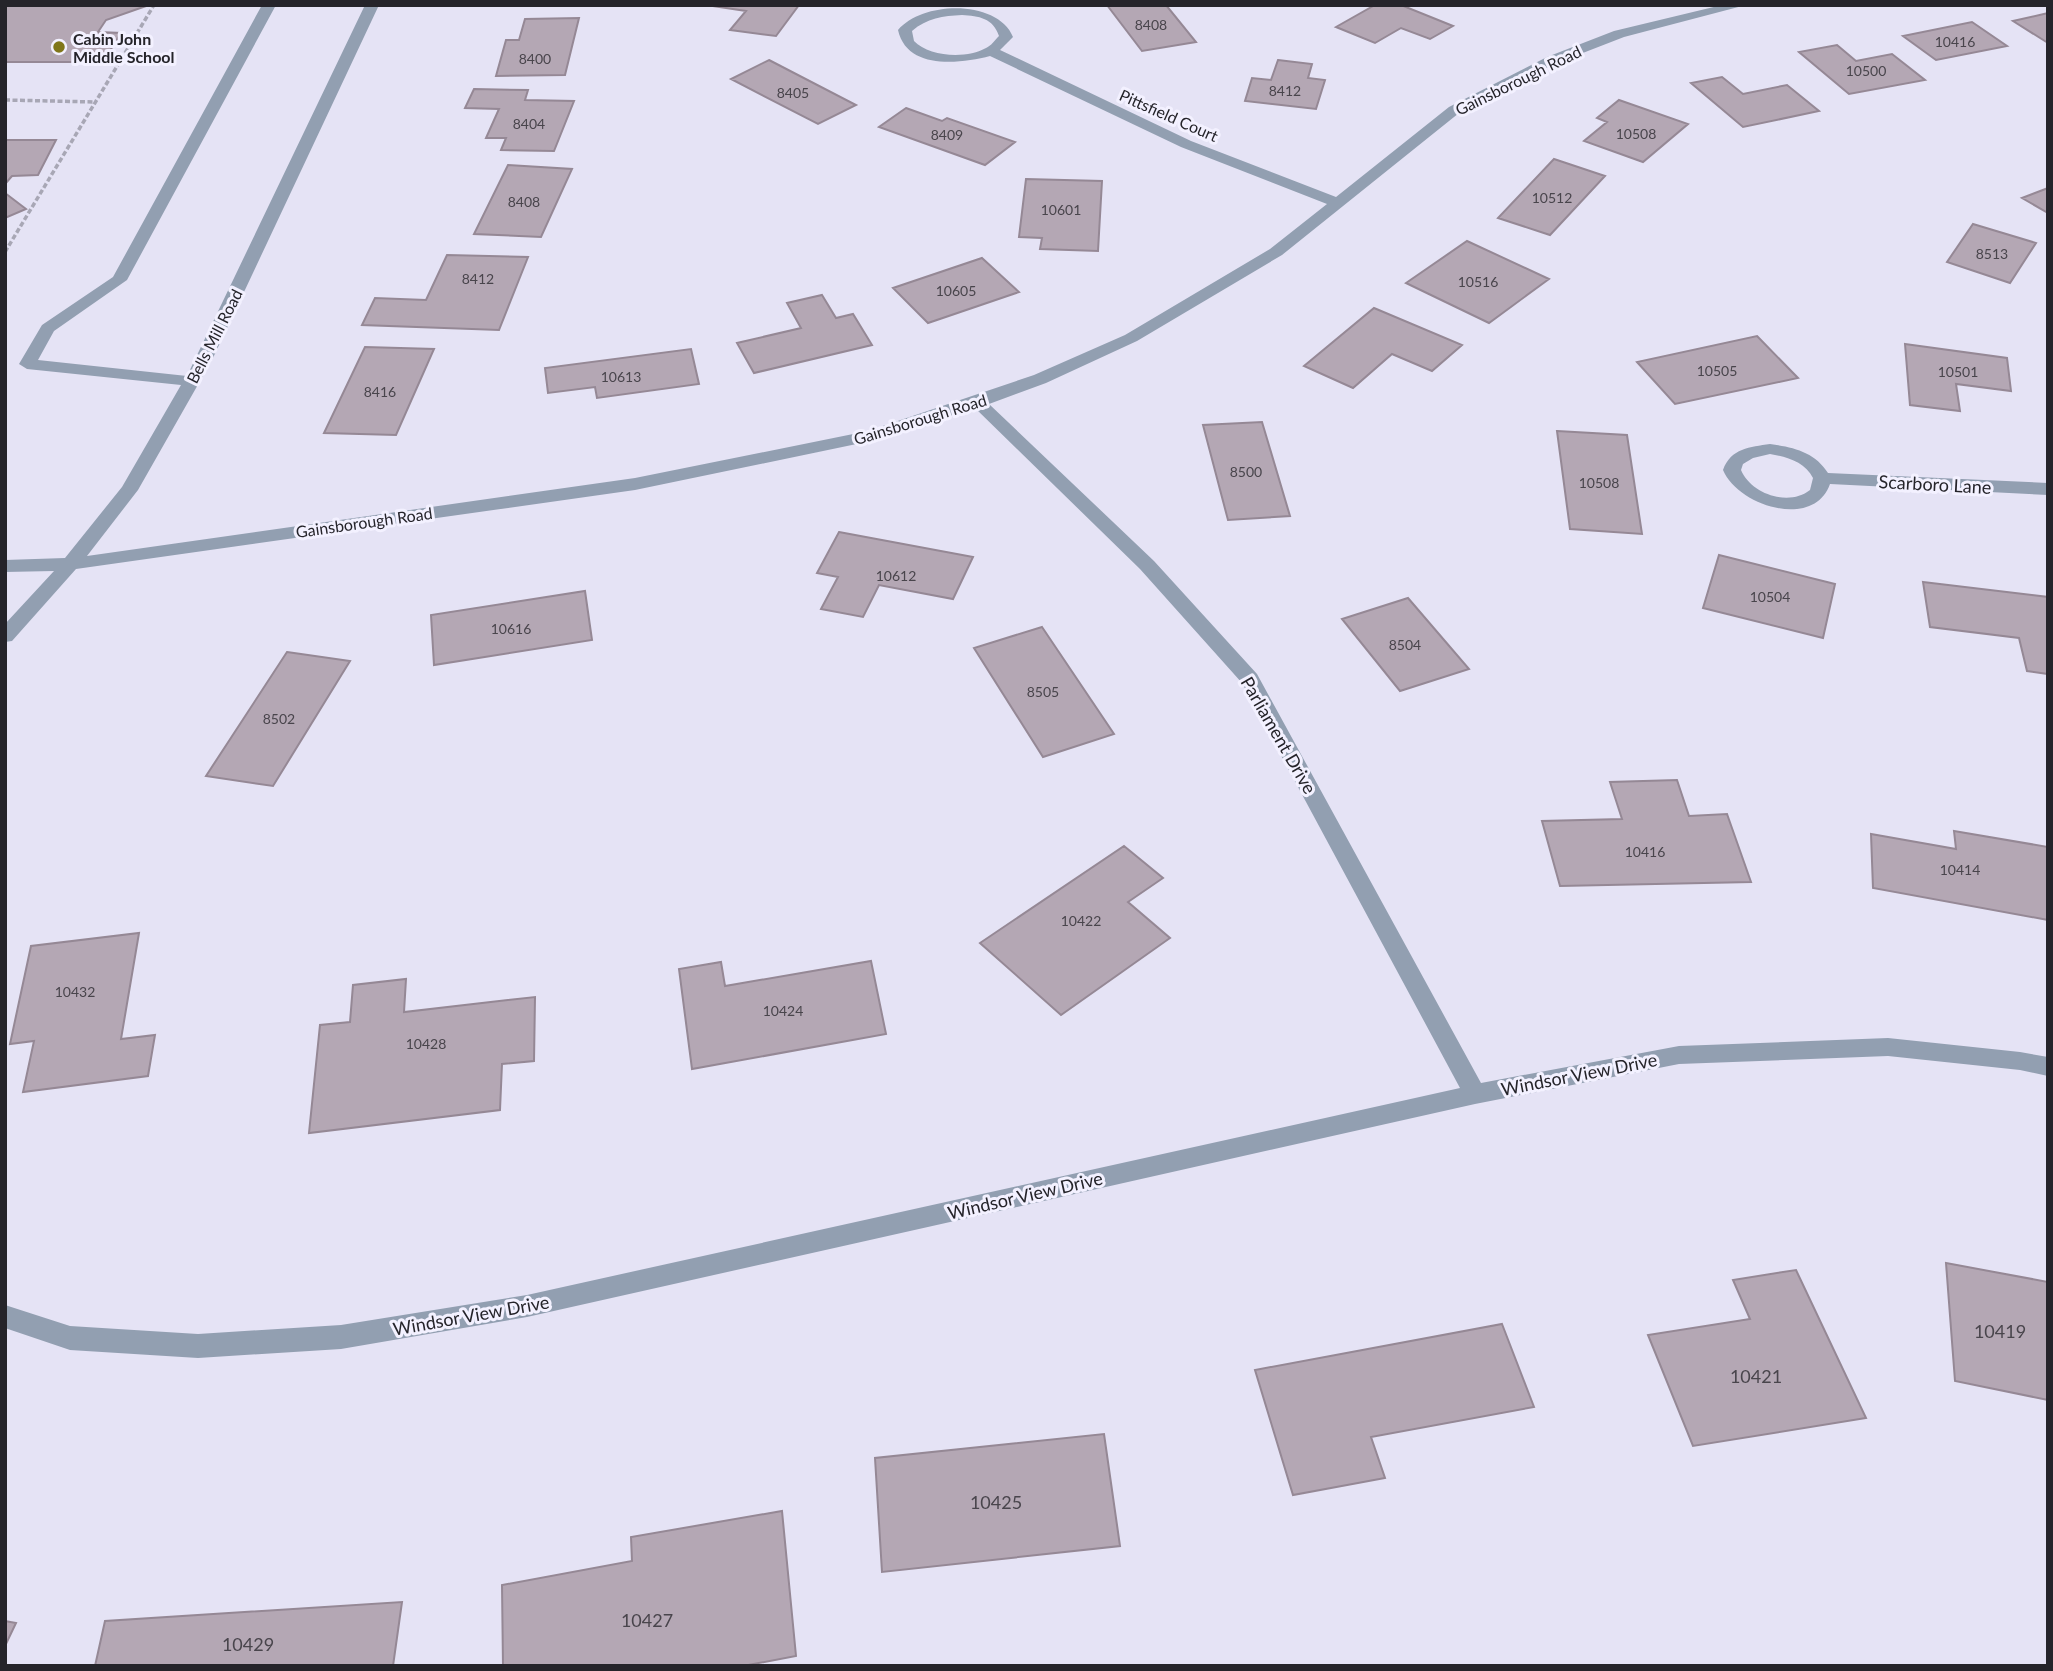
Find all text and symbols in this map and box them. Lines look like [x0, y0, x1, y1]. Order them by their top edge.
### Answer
house number: 8408 [1135, 16, 1167, 33]
place label: Cabin John Middle School [73, 29, 175, 66]
house number: 10416 [1935, 33, 1975, 50]
marker: Cabin John Middle School [51, 39, 67, 55]
street label: Gainsborough Road [1452, 41, 1584, 119]
house number: 8400 [519, 50, 551, 67]
house number: 10500 [1846, 62, 1886, 79]
house number: 8412 [1269, 82, 1301, 99]
house number: 8405 [777, 84, 809, 101]
street label: Pittsfield Court [1117, 85, 1221, 145]
house number: 8404 [513, 115, 545, 132]
house number: 10508 [1616, 125, 1656, 142]
house number: 8409 [931, 126, 963, 143]
house number: 10512 [1532, 189, 1572, 206]
house number: 8408 [508, 193, 540, 210]
house number: 10601 [1041, 201, 1081, 218]
house number: 8513 [1976, 245, 2008, 262]
house number: 8412 [462, 270, 494, 287]
house number: 10516 [1458, 273, 1498, 290]
house number: 10605 [936, 282, 976, 299]
street label: Bells Mill Road [182, 286, 246, 386]
house number: 10505 [1697, 362, 1737, 379]
house number: 10501 [1938, 363, 1978, 380]
house number: 10613 [601, 368, 641, 385]
house number: 8416 [364, 383, 396, 400]
street label: Gainsborough Road [851, 390, 989, 448]
house number: 8500 [1230, 463, 1262, 480]
street label: Scarboro Lane [1878, 470, 1992, 498]
house number: 10508 [1579, 474, 1619, 491]
street label: Gainsborough Road [295, 503, 433, 541]
house number: 10612 [876, 567, 916, 584]
house number: 10504 [1750, 588, 1790, 605]
house number: 10616 [491, 620, 531, 637]
house number: 8504 [1389, 636, 1421, 653]
street label: Parliament Drive [1237, 672, 1321, 798]
house number: 8505 [1027, 683, 1059, 700]
house number: 8502 [263, 710, 295, 727]
house number: 10416 [1625, 843, 1665, 860]
house number: 10414 [1940, 861, 1980, 878]
house number: 10422 [1061, 912, 1101, 929]
house number: 10432 [55, 983, 95, 1000]
house number: 10424 [763, 1002, 803, 1019]
house number: 10428 [406, 1035, 446, 1052]
street label: Windsor View Drive [1499, 1048, 1659, 1100]
street label: Windsor View Drive [945, 1166, 1105, 1224]
street label: Windsor View Drive [391, 1290, 551, 1340]
house number: 10419 [1974, 1320, 2026, 1342]
house number: 10421 [1730, 1365, 1782, 1387]
house number: 10425 [970, 1491, 1022, 1513]
house number: 10427 [621, 1609, 673, 1631]
house number: 10429 [222, 1633, 274, 1655]

